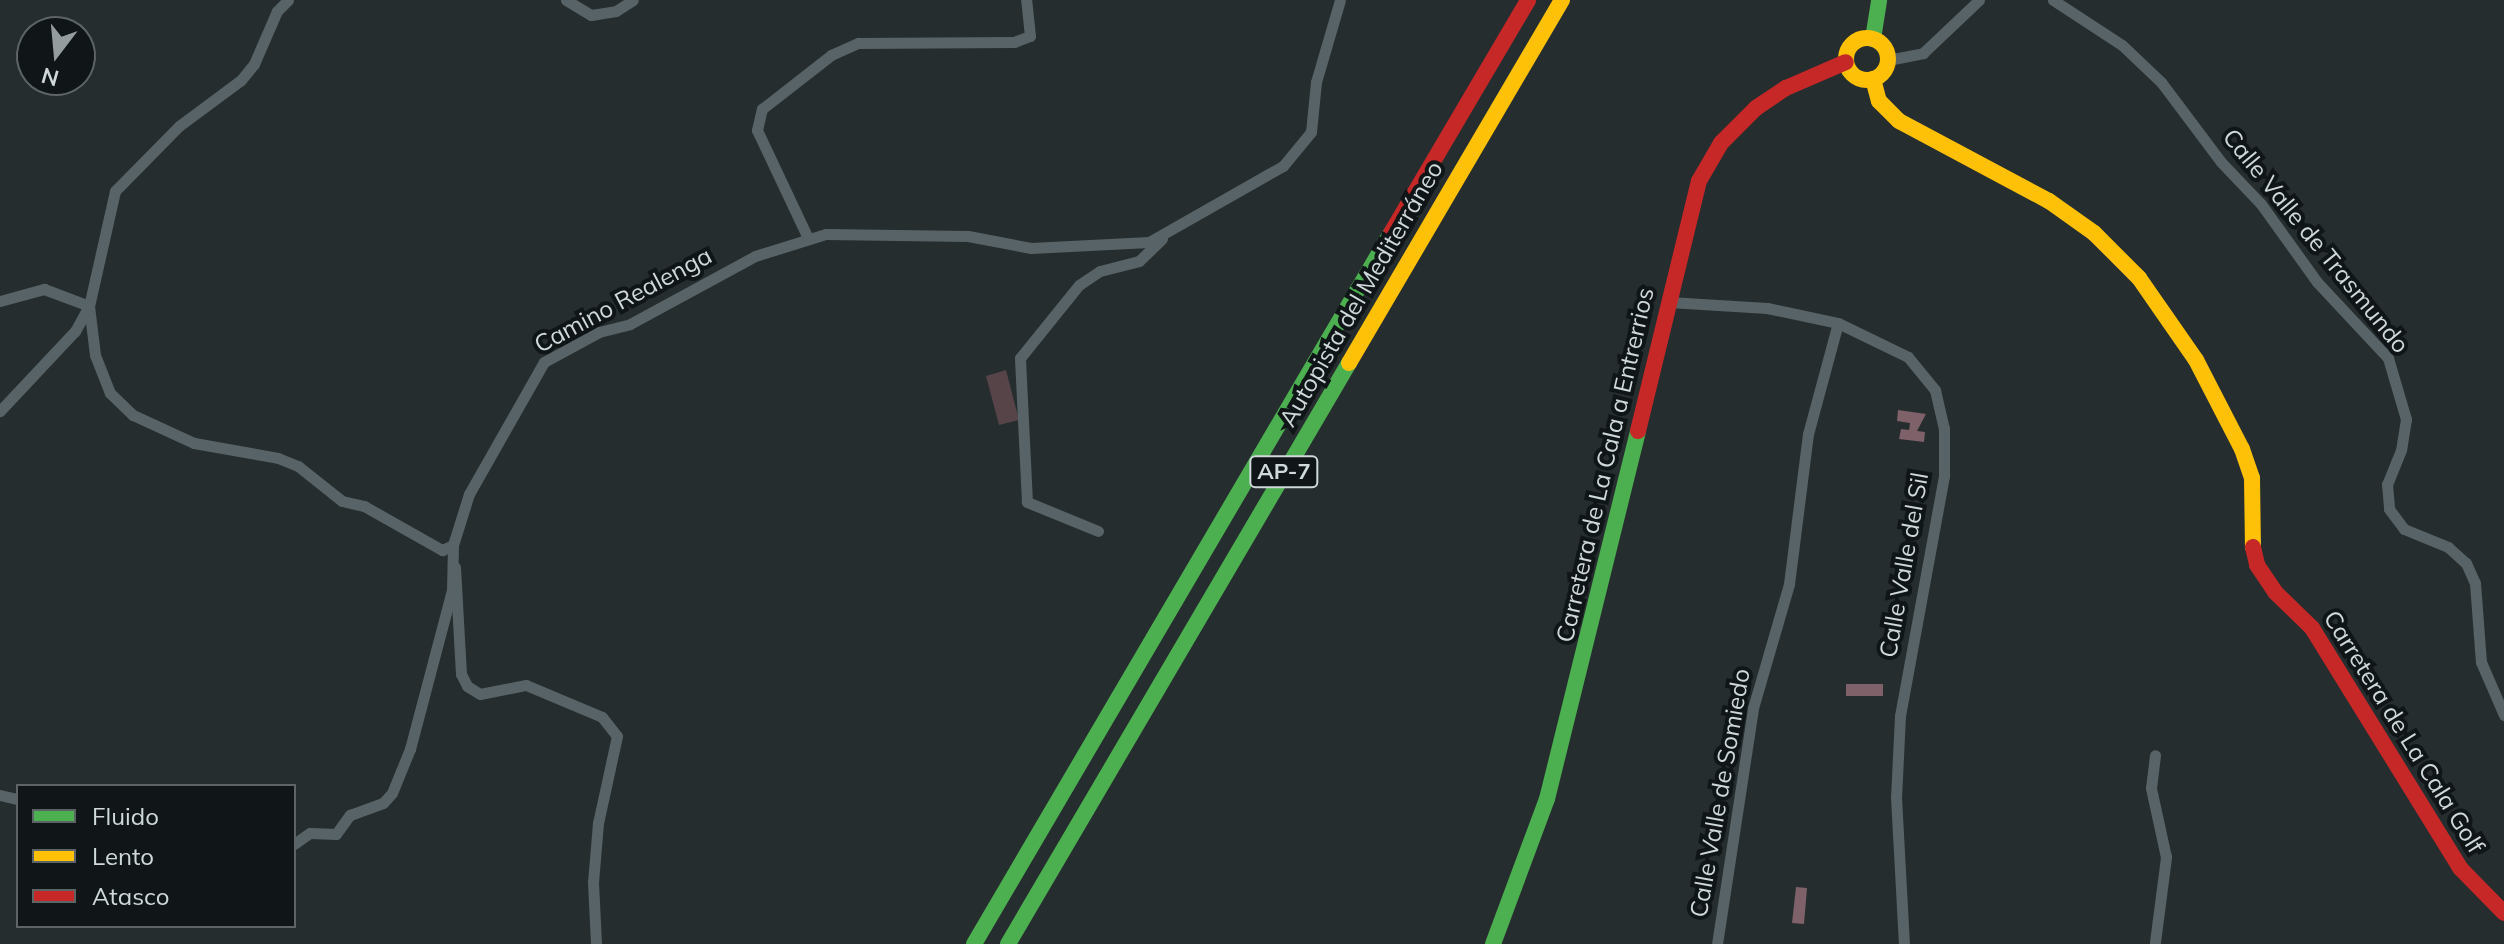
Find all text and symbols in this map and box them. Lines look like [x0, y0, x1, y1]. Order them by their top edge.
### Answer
north arrow [16, 16, 96, 96]
text: N [38, 61, 62, 93]
street label: Calle Valle de Trasmundo [2217, 123, 2415, 359]
street label: Autopista del Mediterráneo [1273, 156, 1449, 432]
street label: Camino Realenga [529, 241, 717, 359]
street label: Carretera de La Cala a Entrerrios [1550, 285, 1660, 645]
road number: AP-7 [1248, 454, 1320, 490]
street label: Calle Valle del Sil [1874, 470, 1934, 660]
street label: Carretera de La Cala Golf [2317, 605, 2491, 859]
street label: Calle Valle de Somiedo [1684, 666, 1756, 920]
legend [16, 784, 296, 928]
text: Fluido [92, 801, 159, 831]
text: Lento [92, 841, 154, 871]
text: Atasco [92, 881, 169, 911]

